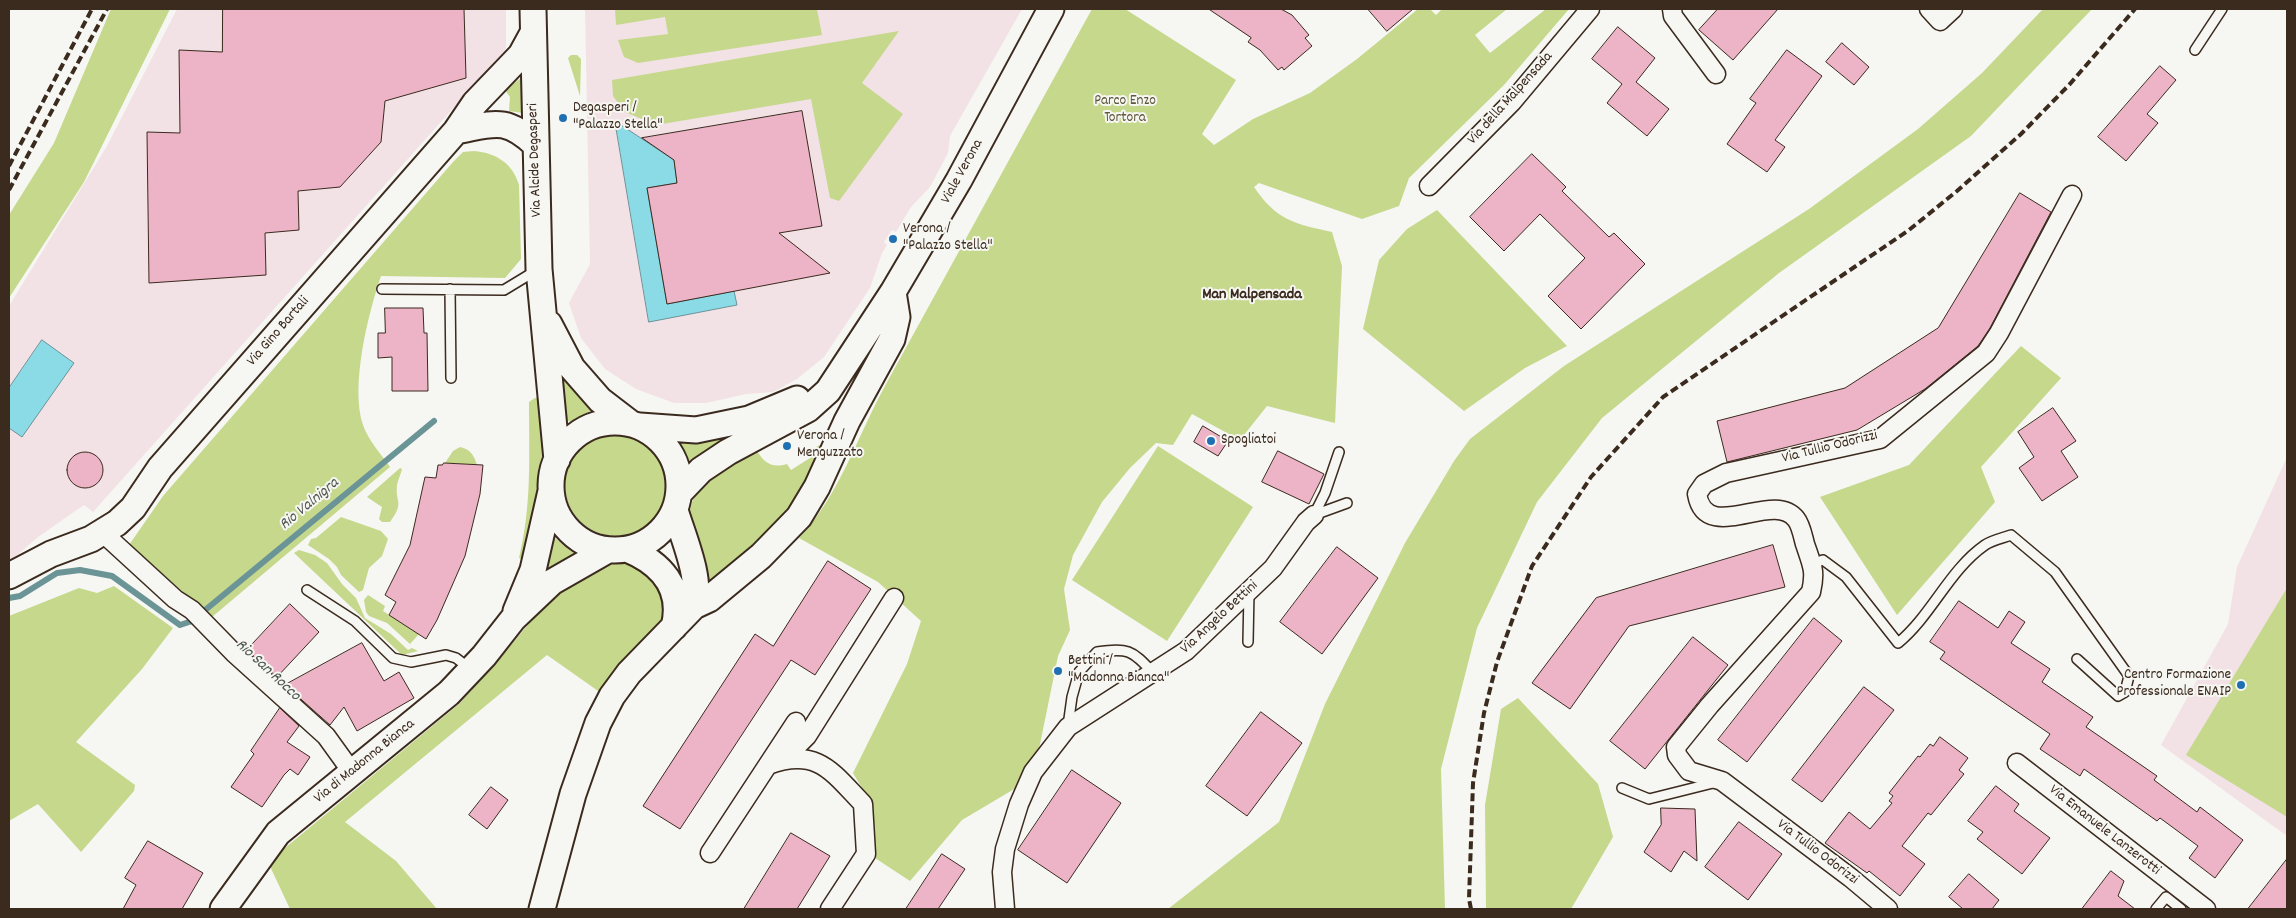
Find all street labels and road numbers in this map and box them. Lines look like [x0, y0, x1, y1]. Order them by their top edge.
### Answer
street label: Via della Malpensada [1465, 49, 1557, 149]
street label: Via Alcide Degasperi [525, 103, 547, 217]
street label: Viale Verona [938, 137, 988, 207]
street label: Via Gino Bartali [244, 293, 314, 371]
street label: Via Tullio Odorizzi [1780, 427, 1880, 469]
street label: Via Angelo Bettini [1177, 577, 1263, 659]
street label: Via di Madonna Bianca [311, 716, 419, 808]
street label: Via Emanuele Lanzerotti [2045, 782, 2163, 880]
street label: Via Tullio Odorizzi [1773, 816, 1861, 890]

